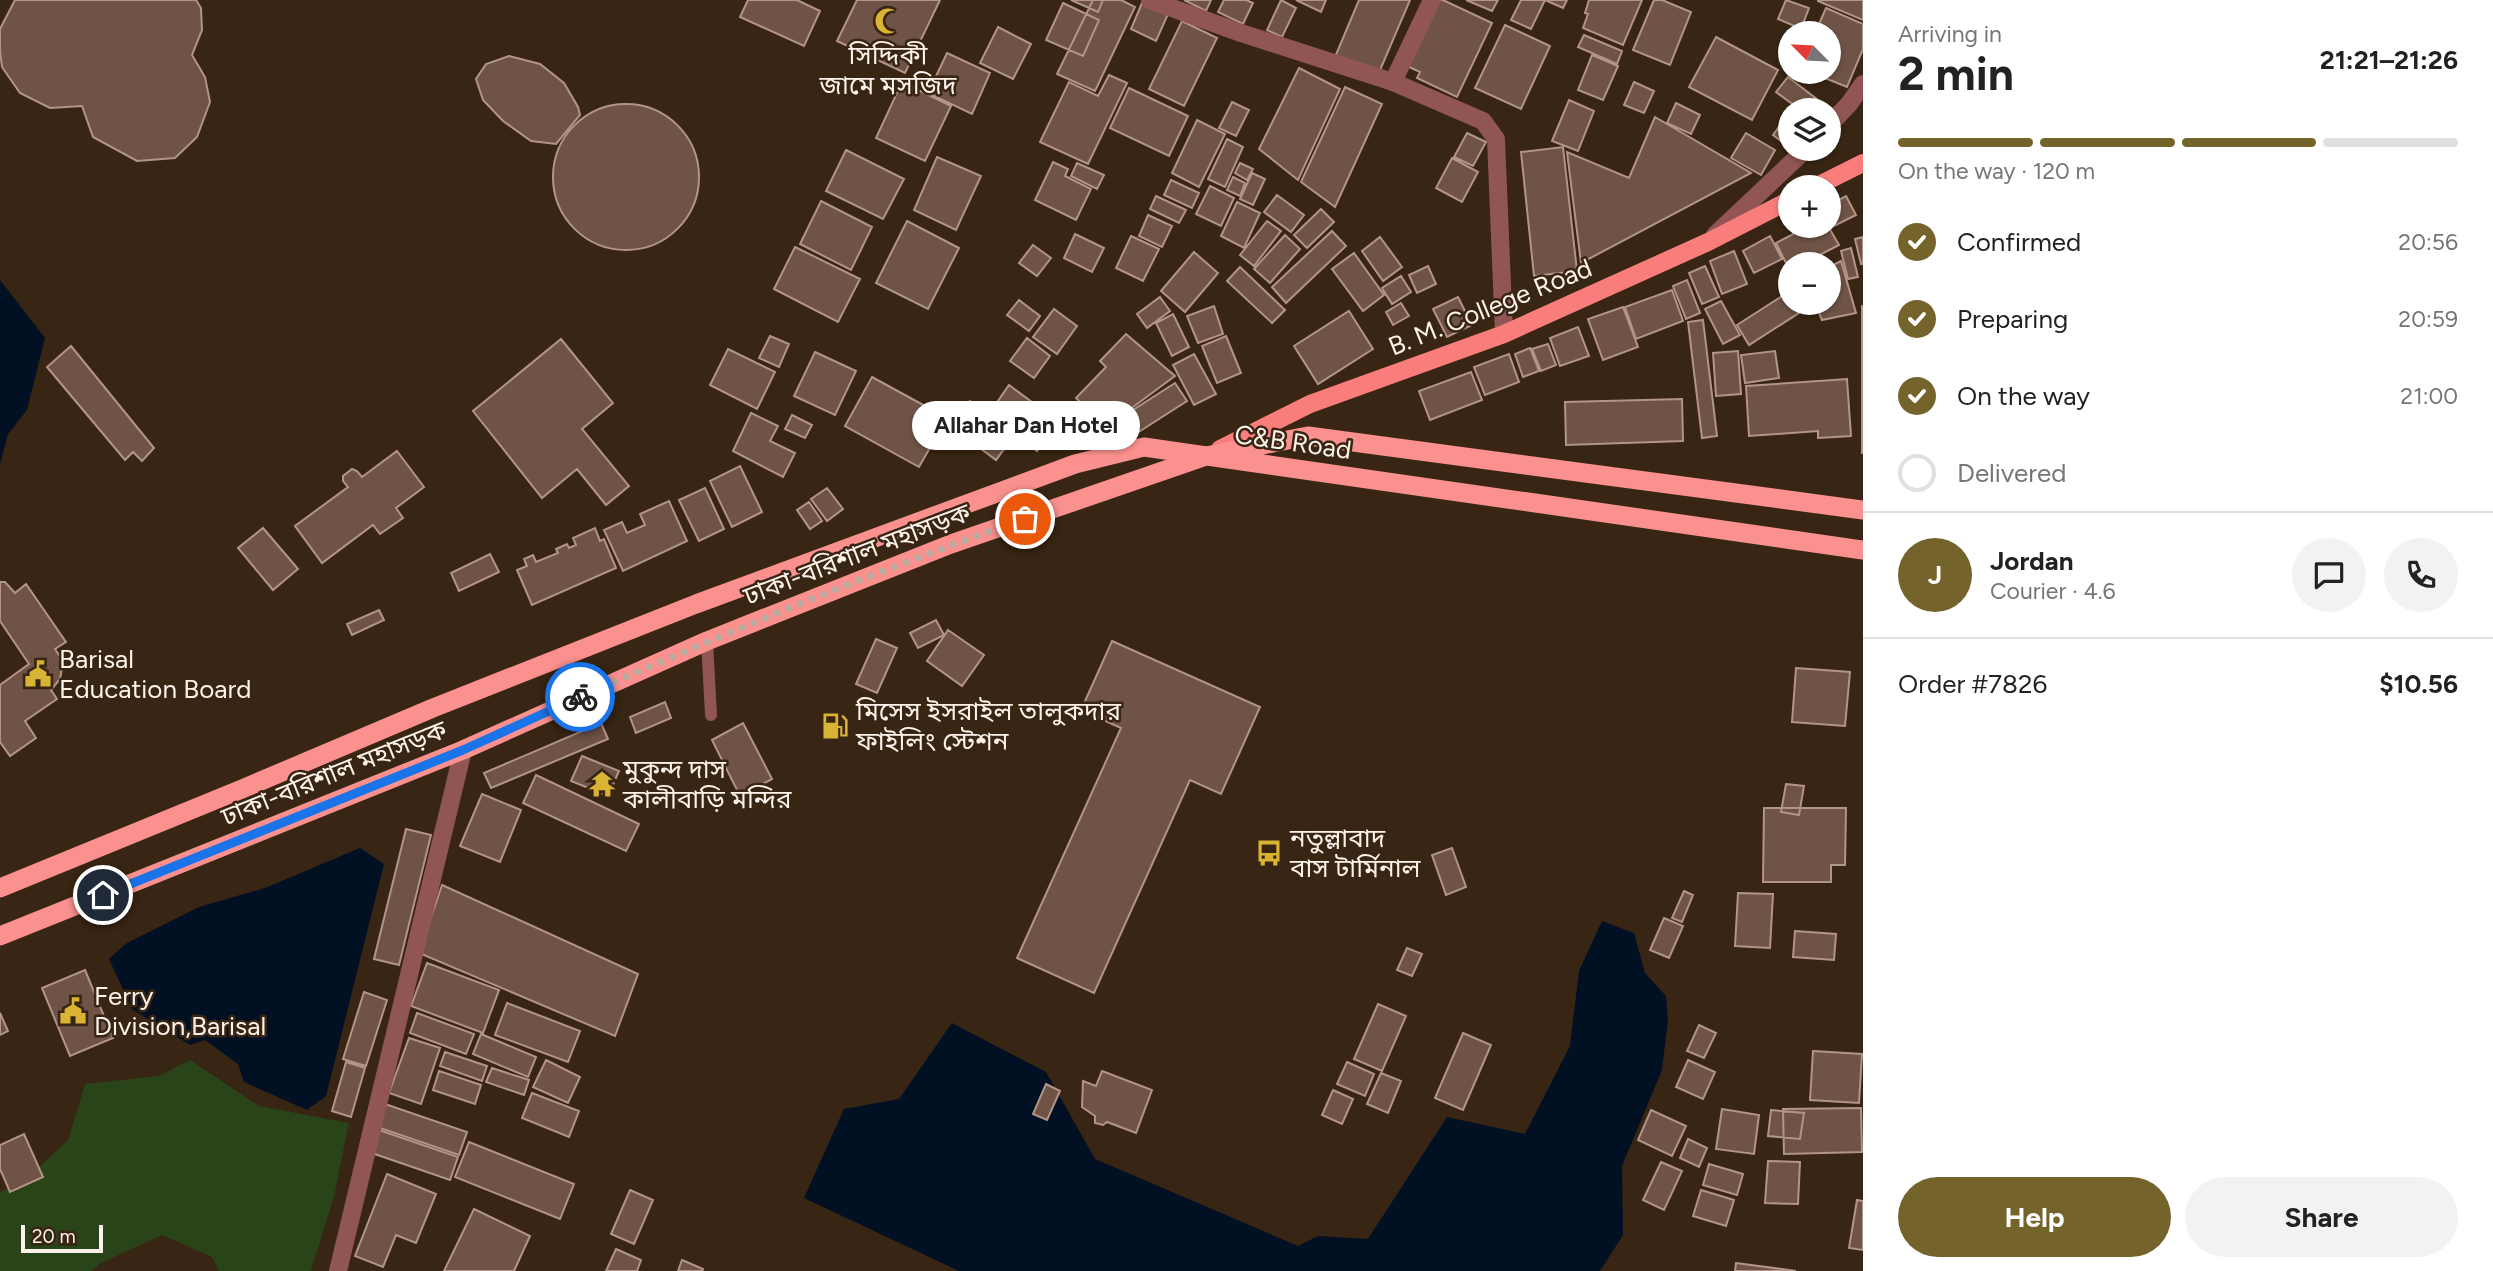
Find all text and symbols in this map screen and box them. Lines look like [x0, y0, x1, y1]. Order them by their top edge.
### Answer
mosque icon: সিদ্দিকী জামে মসজিদ [873, 6, 903, 36]
text: Arriving in [1898, 20, 2002, 48]
north arrow [1778, 21, 1841, 84]
map controls [1778, 21, 1841, 315]
place label: সিদ্দিকী জামে মসজিদ [819, 39, 957, 101]
text: 21:21–21:26 [2320, 44, 2458, 76]
text: 2 min [1898, 46, 2014, 102]
button: layers [1778, 98, 1841, 161]
text: On the way · 120 m [1898, 157, 2095, 185]
button: + [1778, 175, 1841, 238]
icon: check [1898, 223, 1936, 261]
text: Confirmed [1957, 226, 2081, 258]
text: 20:56 [2398, 228, 2458, 256]
street label: B. M. College Road [1384, 252, 1596, 362]
button: − [1778, 252, 1841, 315]
icon: check [1898, 300, 1936, 338]
text: Preparing [1957, 303, 2068, 335]
text: 20:59 [2398, 305, 2458, 333]
icon: check [1898, 377, 1936, 415]
text: On the way [1957, 380, 2090, 412]
text: 21:00 [2400, 382, 2458, 410]
callout: Allahar Dan Hotel [911, 400, 1139, 449]
text: Allahar Dan Hotel [934, 411, 1118, 439]
street label: C&B Road [1233, 418, 1353, 466]
text: Delivered [1957, 457, 2066, 489]
pin [995, 489, 1055, 549]
street label: ঢাকা-বরিশাল মহাসড়ক [738, 496, 976, 612]
icon: bag [1006, 500, 1044, 538]
button: chat [2292, 538, 2366, 612]
button: phone [2384, 538, 2458, 612]
text: Jordan [1990, 545, 2073, 577]
text: J [1928, 559, 1942, 591]
text: Courier · 4.6 [1990, 577, 2116, 605]
place label: Barisal Education Board [59, 643, 252, 705]
public building icon: Barisal Education Board [23, 659, 53, 689]
courier [545, 662, 615, 732]
text: Order #7826 [1898, 668, 2047, 700]
text: $10.56 [2379, 668, 2458, 700]
icon: bike [561, 678, 599, 716]
place label: মিসেস ইসরাইল তালুকদার ফাইলিং স্টেশন [855, 695, 1121, 757]
fuel station icon: মিসেস ইসরাইল তালুকদার ফাইলিং স্টেশন [820, 711, 850, 741]
street label: ঢাকা-বরিশাল মহাসড়ক [216, 713, 452, 833]
place label: মুকুন্দ দাস কালীবাড়ি মন্দির [622, 753, 792, 815]
temple icon: মুকুন্দ দাস কালীবাড়ি মন্দির [587, 769, 617, 799]
place label: নতুল্লাবাদ বাস টার্মিনাল [1289, 822, 1422, 884]
bus stop icon: নতুল্লাবাদ বাস টার্মিনাল [1254, 838, 1284, 868]
pin [73, 865, 133, 925]
icon: home [84, 876, 122, 914]
place label: Ferry Division,Barisal [94, 980, 266, 1042]
public building icon: Ferry Division,Barisal [58, 996, 88, 1026]
button: Help [1898, 1177, 2171, 1257]
button: Share [2185, 1177, 2458, 1257]
scale bar [21, 1222, 103, 1254]
text: 20 m [32, 1225, 76, 1248]

